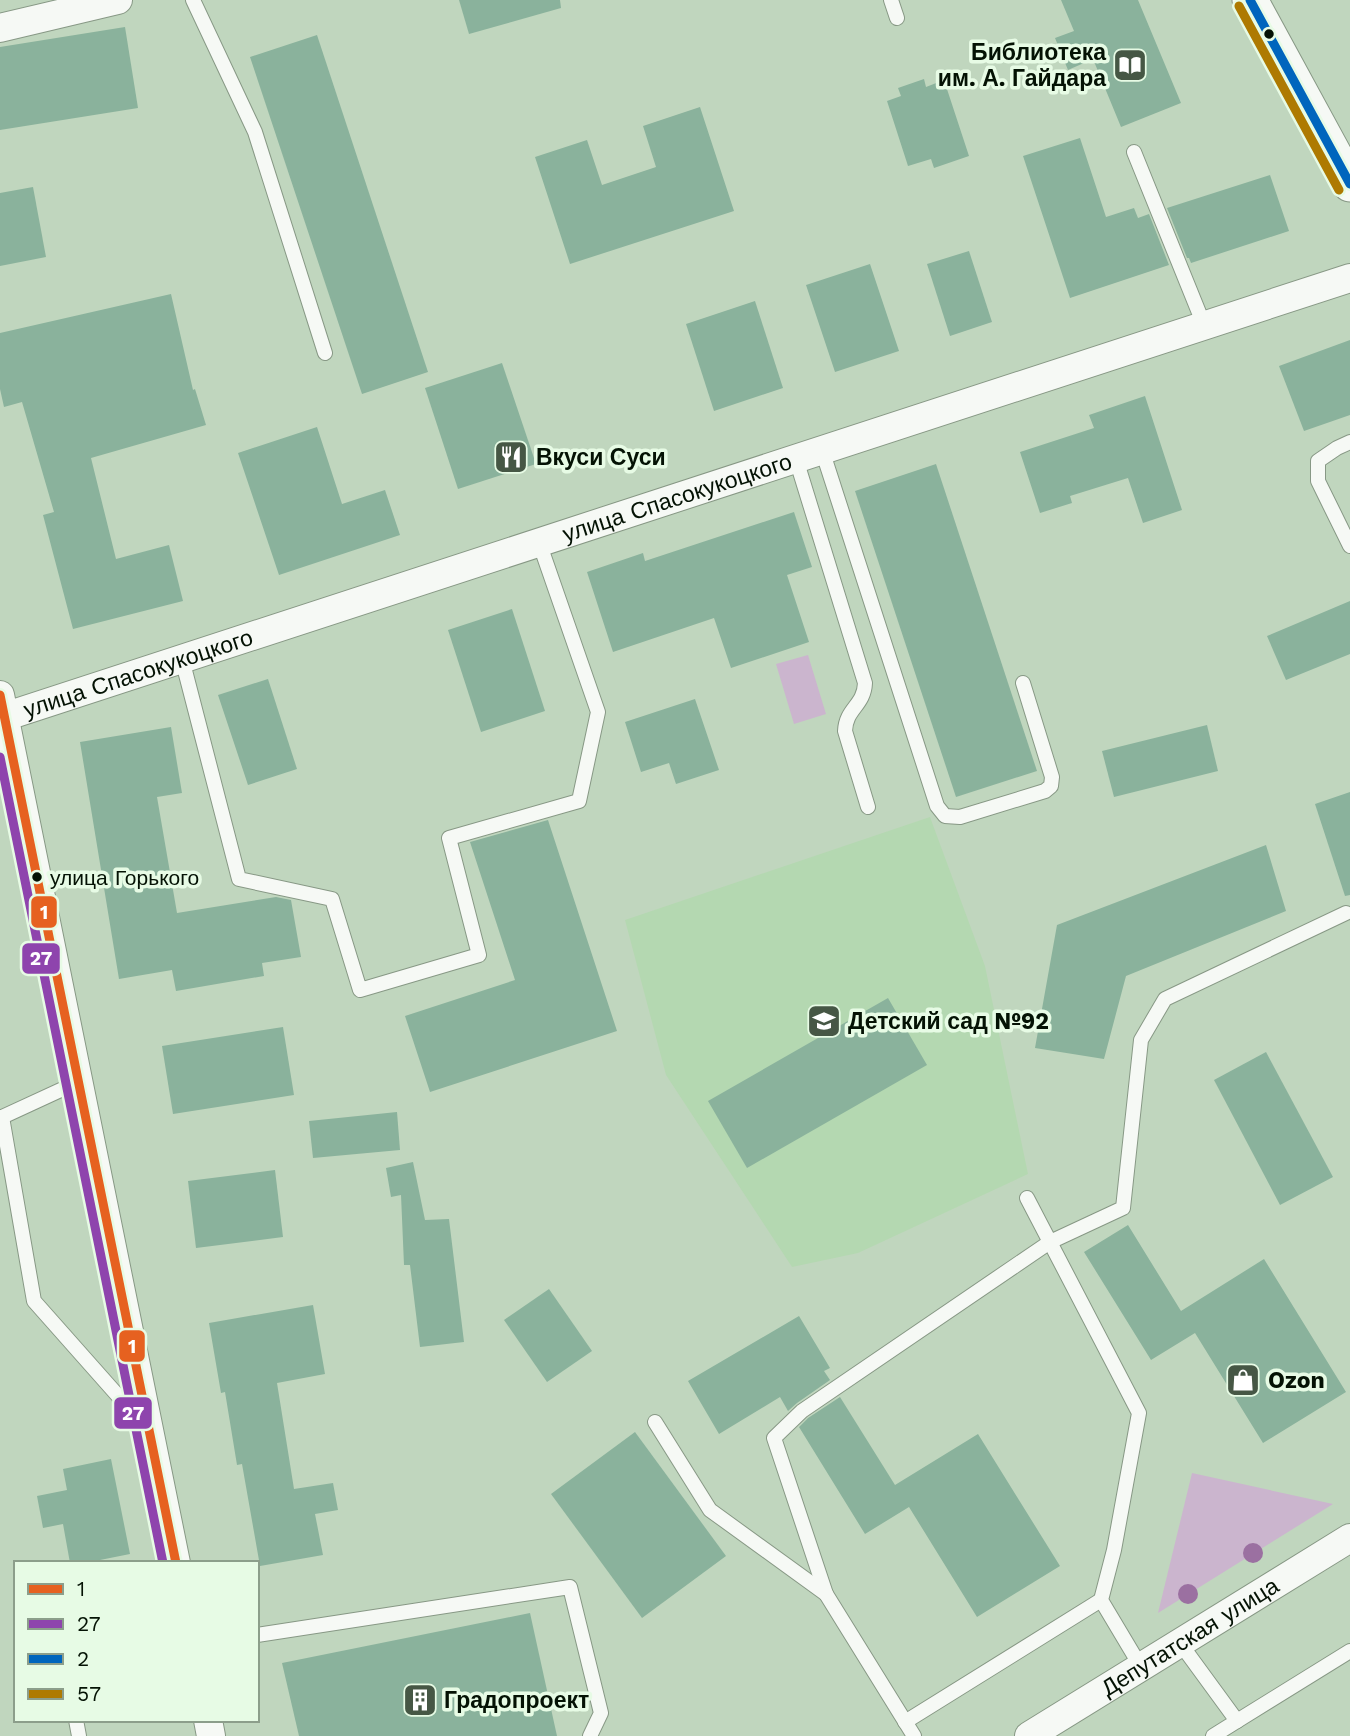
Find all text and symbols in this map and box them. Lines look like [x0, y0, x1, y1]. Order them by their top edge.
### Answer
unlabelled marker [1262, 27, 1276, 41]
place label: Библиотека им. А. Гайдара [938, 39, 1106, 92]
library icon: Библиотека им. А. Гайдара [1111, 46, 1149, 84]
restaurant icon: Вкуси Суси [492, 438, 530, 476]
place label: Вкуси Суси [536, 444, 666, 471]
street label: улица Спасокукоцкого [559, 448, 795, 548]
street label: улица Спасокукоцкого [20, 624, 256, 724]
place label: улица Горького [50, 865, 199, 890]
marker: улица Горького [30, 870, 44, 884]
line badge: 1 [30, 895, 58, 929]
text: 1 [40, 901, 48, 924]
line badge: 27 [21, 942, 61, 975]
text: 27 [30, 947, 52, 970]
school or university icon: Детский сад №92 [805, 1002, 843, 1040]
place label: Детский сад №92 [848, 1008, 1049, 1035]
line badge: 1 [118, 1329, 146, 1363]
text: 1 [128, 1335, 136, 1358]
shop icon: Ozon [1224, 1361, 1262, 1399]
place label: Ozon [1268, 1367, 1325, 1394]
line badge: 27 [113, 1396, 153, 1430]
text: 27 [122, 1402, 144, 1425]
legend [14, 1561, 259, 1722]
street label: Депутатская улица [1096, 1572, 1284, 1702]
text: 1 [77, 1576, 85, 1601]
text: 27 [77, 1611, 101, 1636]
text: 2 [77, 1646, 89, 1671]
text: 57 [77, 1681, 101, 1706]
building icon: Градопроект [401, 1681, 439, 1719]
place label: Градопроект [444, 1687, 589, 1714]

